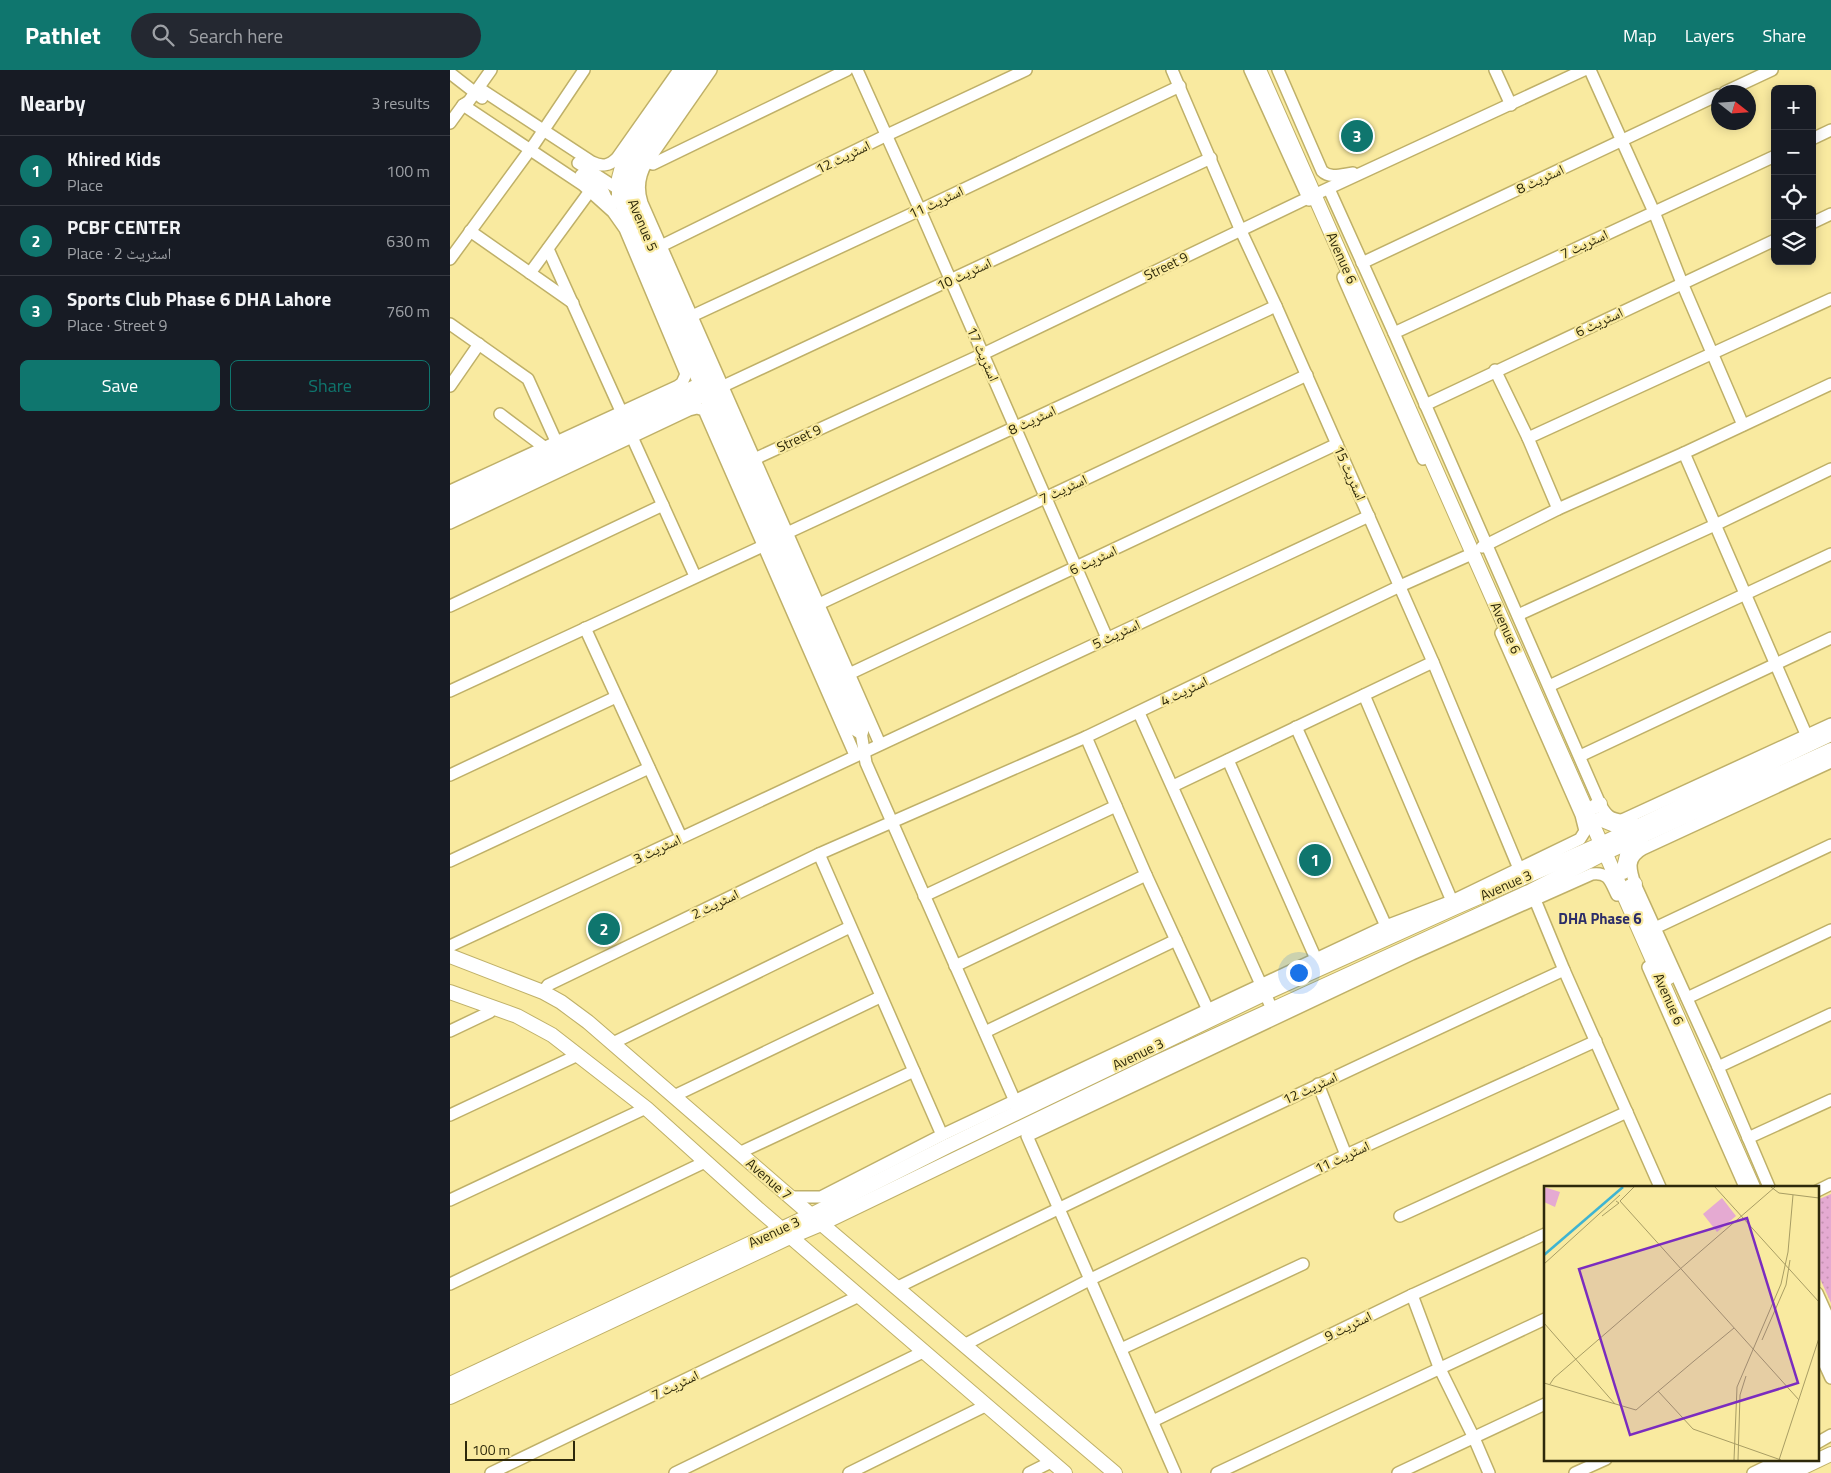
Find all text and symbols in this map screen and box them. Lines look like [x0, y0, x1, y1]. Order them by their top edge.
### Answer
search box [131, 13, 481, 58]
text: Pathlet [25, 17, 101, 53]
icon: search [149, 21, 177, 49]
text: Search here [189, 21, 283, 50]
text: Map [1623, 22, 1657, 49]
text: Layers [1685, 22, 1734, 49]
text: Share [1762, 22, 1806, 49]
north arrow [1711, 85, 1756, 130]
map controls [1771, 85, 1816, 265]
button: + [1771, 85, 1816, 130]
text: Nearby [20, 87, 85, 119]
text: 3 results [371, 91, 430, 115]
pin: 3 [1341, 117, 1373, 155]
button: − [1771, 130, 1816, 175]
street label: اسٹریٹ 12 [812, 134, 874, 179]
text: Khired Kids [67, 144, 161, 173]
street label: اسٹریٹ 8 [1513, 158, 1567, 199]
text: 1 [32, 159, 40, 183]
text: 100 m [386, 159, 430, 183]
text: Place [67, 173, 103, 197]
button: locate [1771, 175, 1816, 220]
street label: اسٹریٹ 11 [905, 180, 967, 223]
street label: Avenue 5 [623, 196, 664, 254]
text: PCBF CENTER [67, 212, 181, 241]
button: layers [1771, 220, 1816, 265]
street label: اسٹریٹ 7 [1557, 223, 1611, 264]
text: 2 [32, 229, 40, 253]
text: 630 m [386, 229, 430, 253]
street label: Avenue 6 [1322, 229, 1363, 287]
text: Place · اسٹریٹ 2 [67, 241, 171, 265]
street label: Street 9 [1140, 246, 1192, 285]
street label: اسٹریٹ 10 [933, 252, 995, 295]
text: Sports Club Phase 6 DHA Lahore [67, 284, 331, 313]
text: 3 [32, 299, 40, 323]
text: 760 m [386, 299, 430, 323]
street label: اسٹریٹ 6 [1572, 301, 1626, 342]
text: Place · Street 9 [67, 313, 167, 337]
street label: اسٹریٹ 17 [962, 323, 1005, 385]
button: Save [20, 360, 220, 411]
button: Share [230, 360, 430, 411]
street label: اسٹریٹ 8 [1005, 399, 1059, 440]
street label: Street 9 [773, 418, 825, 457]
street label: اسٹریٹ 15 [1329, 442, 1372, 504]
street label: اسٹریٹ 7 [1036, 468, 1090, 509]
street label: اسٹریٹ 6 [1066, 539, 1120, 580]
street label: Avenue 6 [1486, 599, 1527, 657]
street label: اسٹریٹ 5 [1089, 613, 1143, 654]
street label: اسٹریٹ 4 [1157, 670, 1211, 711]
street label: اسٹریٹ 3 [630, 828, 684, 869]
pin: 1 [1299, 841, 1331, 879]
street label: Avenue 3 [1477, 864, 1535, 905]
street label: اسٹریٹ 2 [688, 883, 742, 924]
district label: DHA Phase 6 [1558, 907, 1642, 930]
pin: 2 [588, 910, 620, 948]
your location [1286, 960, 1312, 986]
street label: Avenue 6 [1649, 970, 1690, 1028]
street label: Avenue 3 [1109, 1032, 1167, 1075]
street label: اسٹریٹ 12 [1279, 1066, 1341, 1109]
street label: اسٹریٹ 11 [1311, 1135, 1373, 1178]
street label: Avenue 7 [742, 1153, 797, 1204]
inset map [1544, 1186, 1818, 1460]
street label: Avenue 3 [745, 1210, 803, 1253]
street label: اسٹریٹ 9 [1321, 1305, 1375, 1346]
street label: اسٹریٹ 7 [648, 1364, 702, 1405]
scale bar [465, 1438, 575, 1461]
text: 100 m [472, 1439, 510, 1460]

